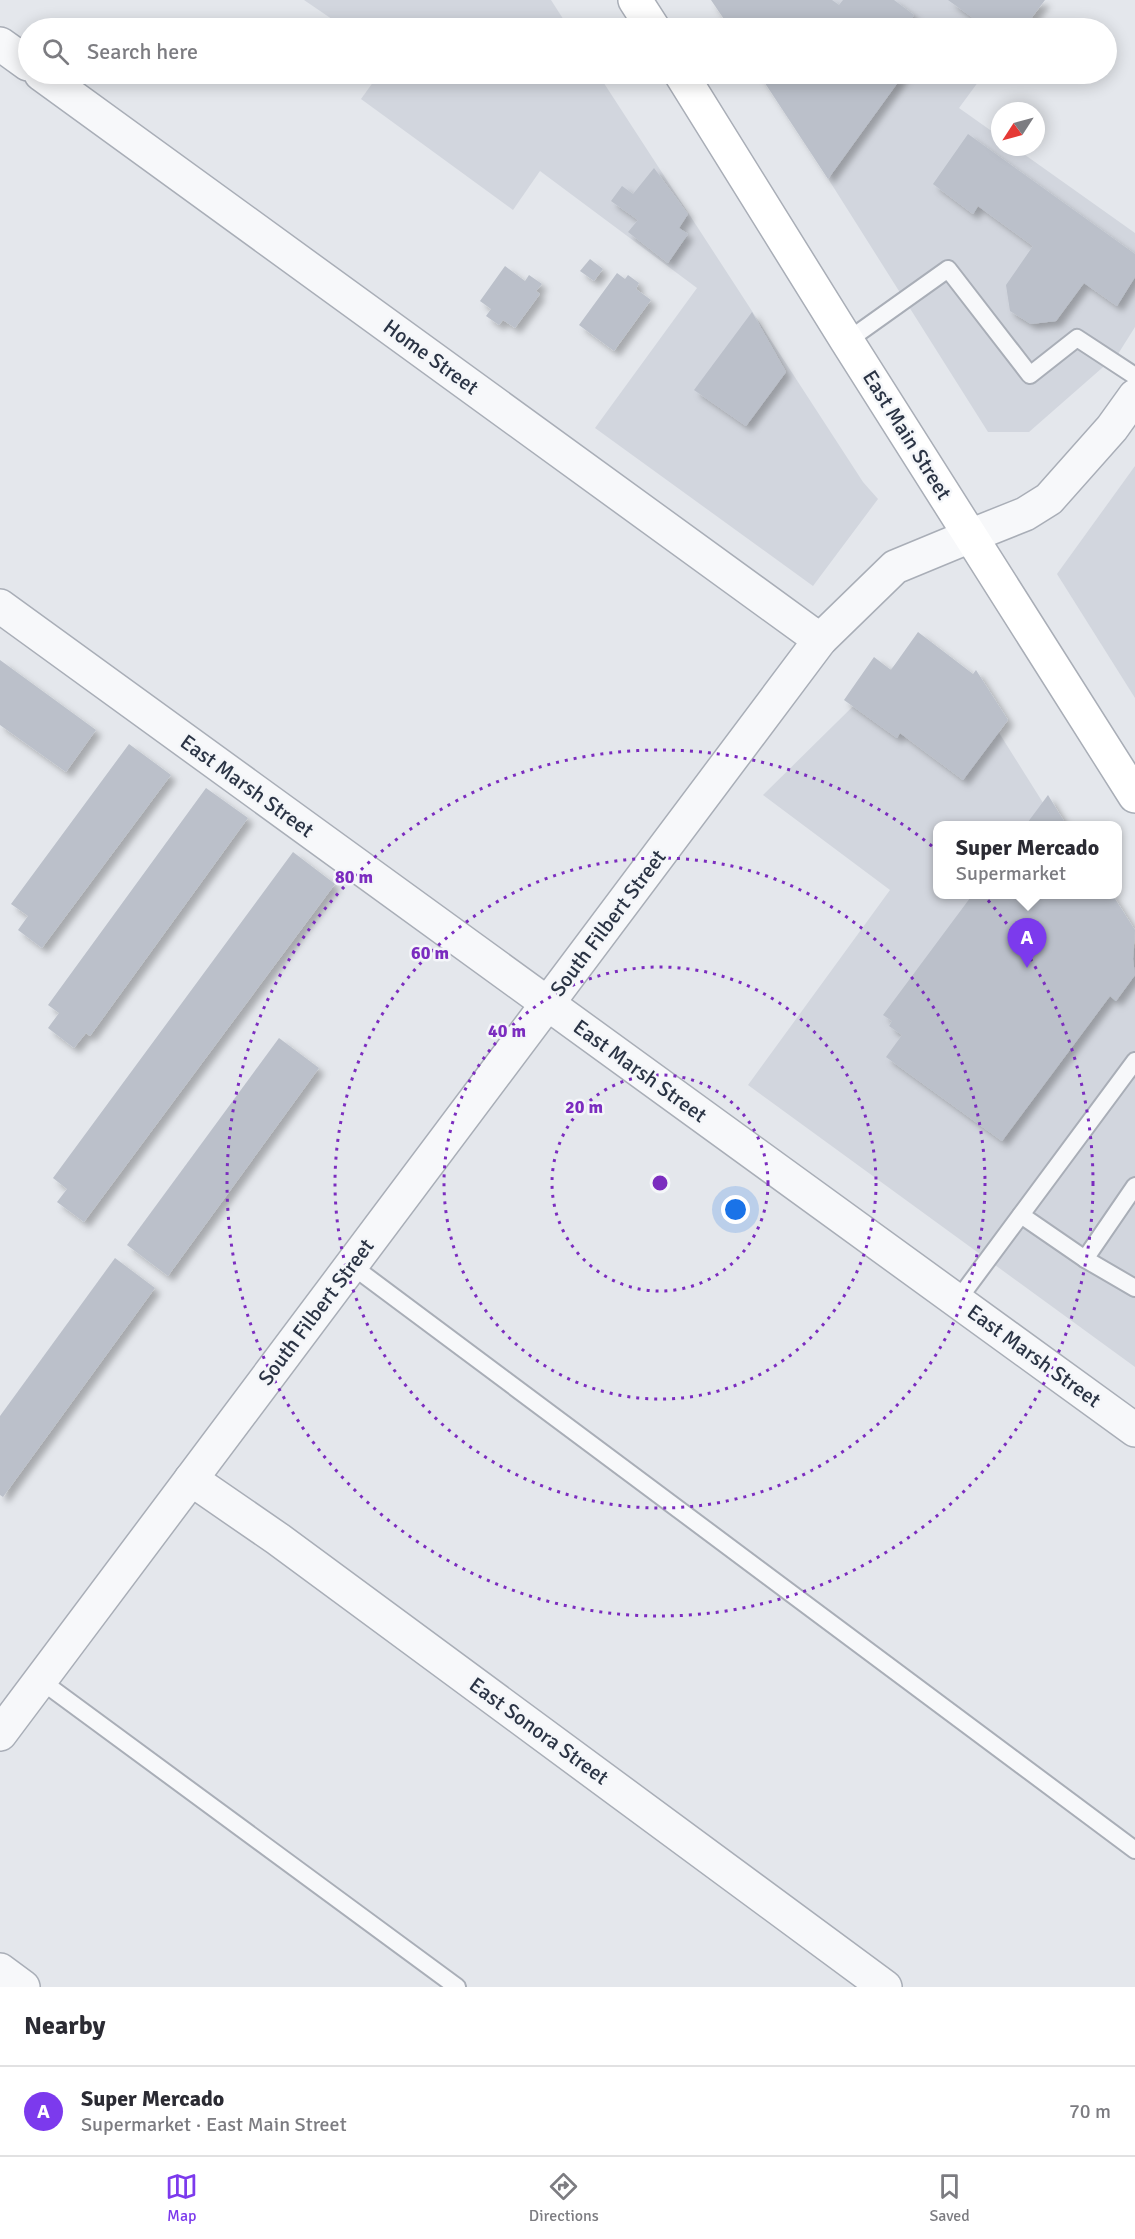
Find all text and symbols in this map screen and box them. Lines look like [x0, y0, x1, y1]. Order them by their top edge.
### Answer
search box [18, 18, 1117, 84]
icon: search [39, 35, 72, 68]
text: Search here [87, 38, 198, 65]
north arrow [991, 102, 1045, 156]
street label: Home Street [378, 314, 484, 400]
street label: East Main Street [857, 365, 957, 505]
street label: East Marsh Street [175, 729, 319, 843]
popup [933, 821, 1122, 899]
text: Super Mercado [956, 834, 1099, 861]
street label: South Filbert Street [544, 845, 672, 1001]
text: Supermarket [956, 861, 1066, 886]
text: 80 m [335, 866, 373, 888]
pin: A [1008, 918, 1046, 968]
text: 60 m [411, 942, 449, 964]
street label: East Marsh Street [568, 1014, 712, 1128]
text: 40 m [488, 1020, 526, 1042]
text: 20 m [565, 1096, 603, 1118]
centre of rings [650, 1173, 670, 1193]
your location [721, 1195, 750, 1224]
street label: South Filbert Street [252, 1234, 380, 1390]
street label: East Marsh Street [962, 1299, 1106, 1413]
street label: East Sonora Street [464, 1672, 614, 1790]
text: Nearby [24, 2010, 105, 2042]
text: Super Mercado [81, 2085, 224, 2112]
text: A [37, 2099, 50, 2124]
text: 70 m [1069, 2099, 1111, 2124]
text: Supermarket · East Main Street [81, 2112, 347, 2137]
tab: Map [165, 2170, 198, 2226]
tab: Directions [529, 2170, 599, 2226]
tab: Saved [929, 2170, 970, 2226]

